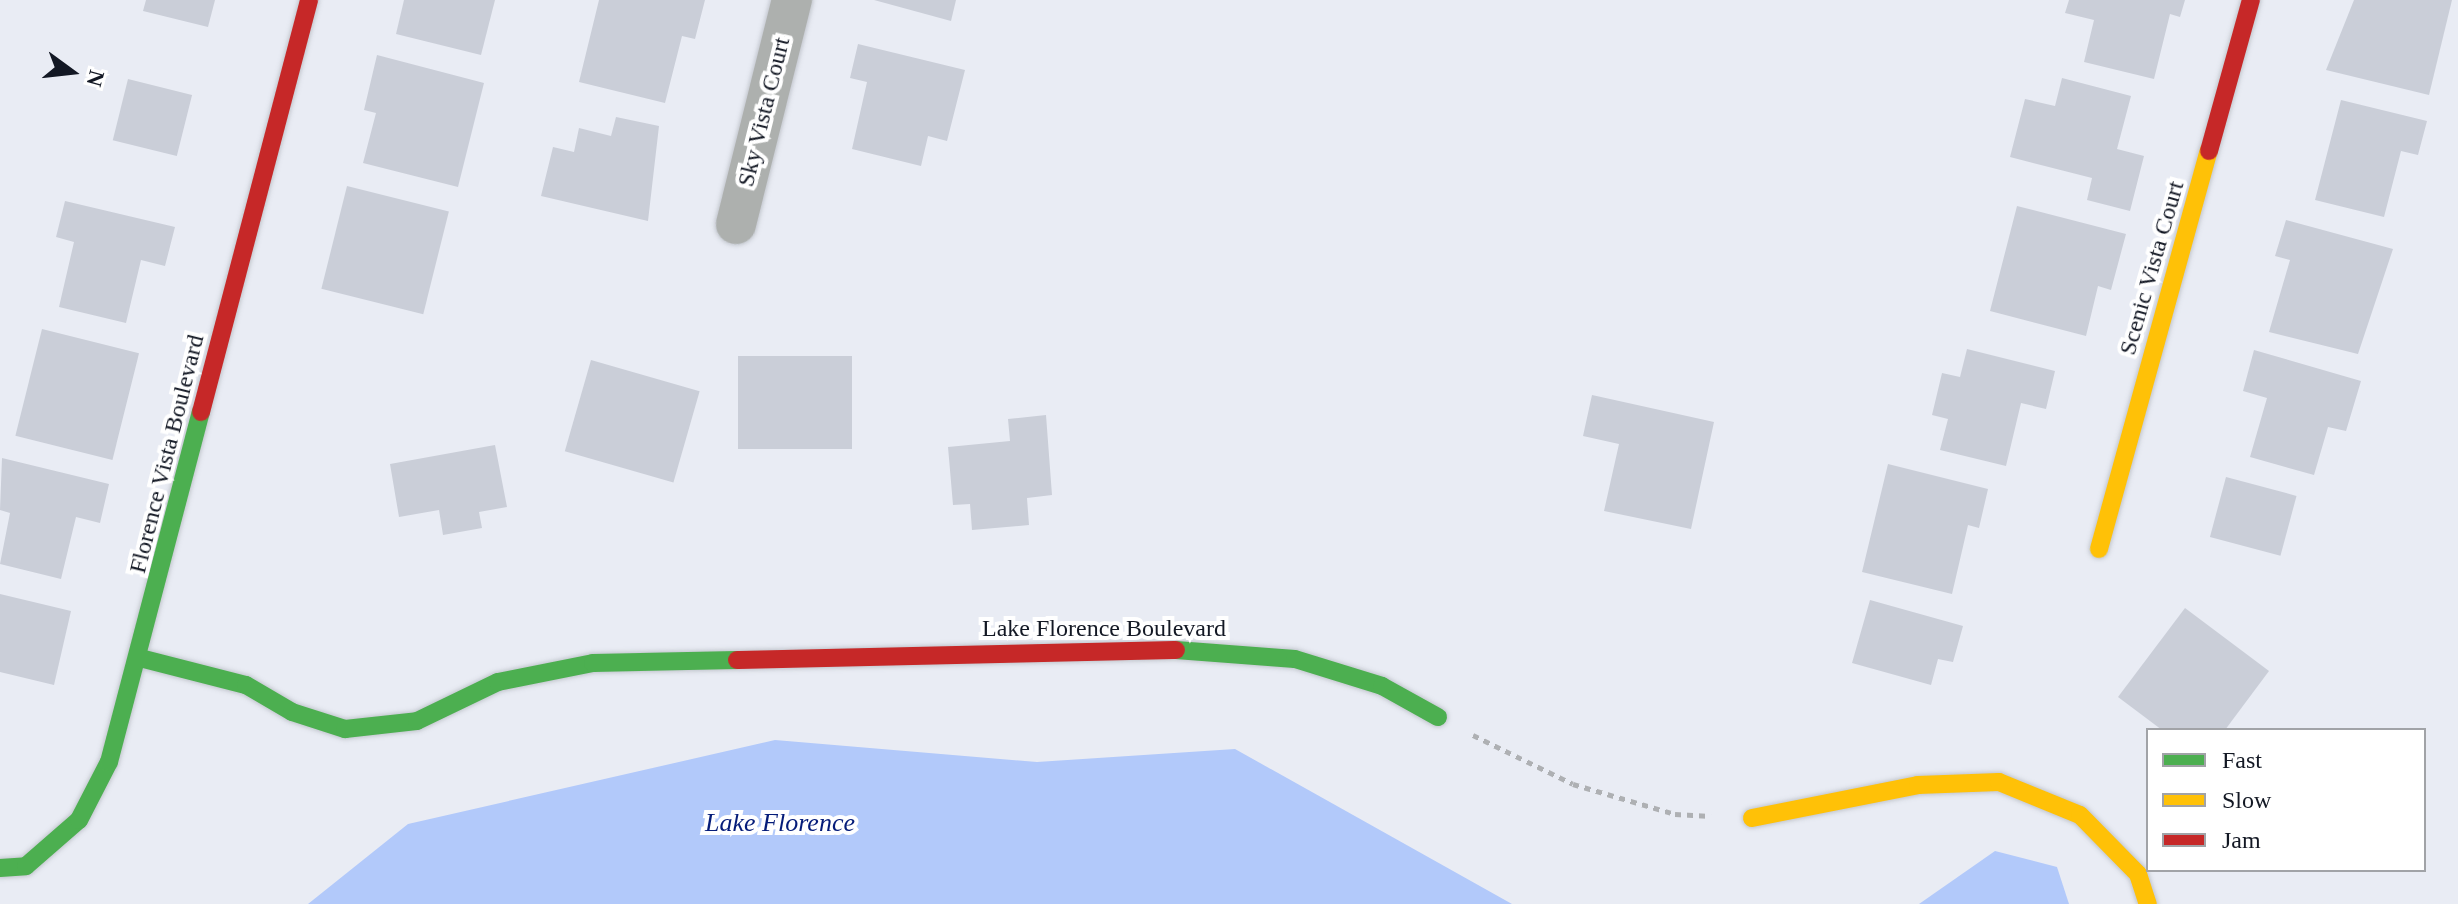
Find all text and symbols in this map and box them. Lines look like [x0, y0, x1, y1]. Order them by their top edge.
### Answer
north arrow [32, 32, 112, 112]
street label: Sky Vista Court [731, 34, 797, 190]
text: N [82, 67, 110, 89]
street label: Scenic Vista Court [2113, 178, 2191, 358]
street label: Florence Vista Boulevard [123, 332, 211, 576]
street label: Lake Florence Boulevard [982, 615, 1226, 643]
legend [2146, 728, 2426, 872]
text: Fast [2222, 747, 2262, 773]
text: Slow [2222, 787, 2271, 813]
water label: Lake Florence [705, 807, 855, 839]
text: Jam [2222, 827, 2261, 853]

